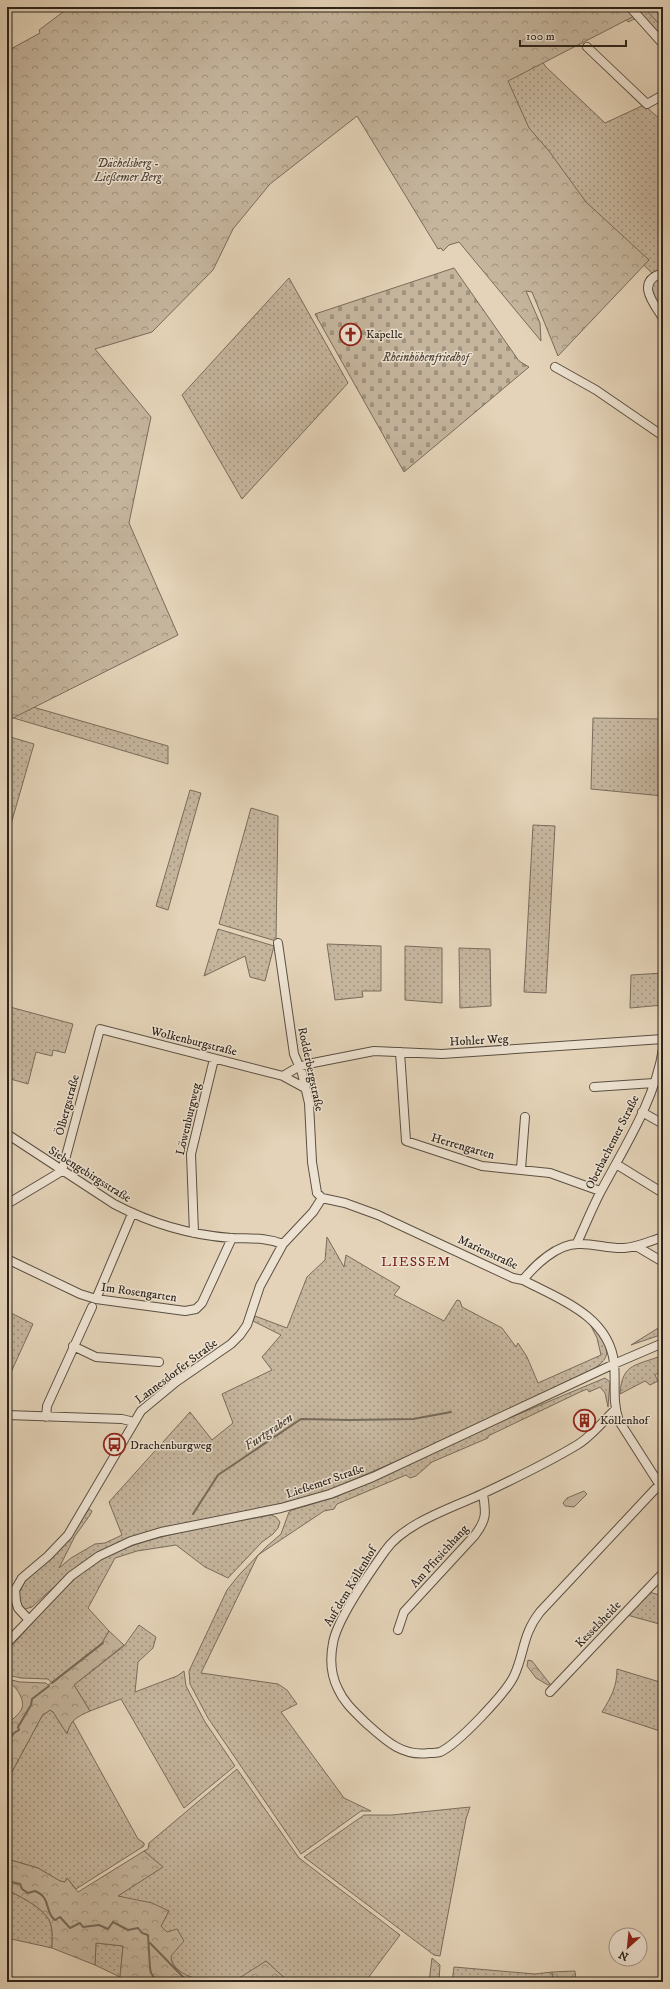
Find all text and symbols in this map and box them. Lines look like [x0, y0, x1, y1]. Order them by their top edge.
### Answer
scale bar [520, 22, 626, 48]
text: 100 m [526, 29, 555, 44]
park label: Dächelsberg - Ließemer Berg [93, 156, 163, 185]
church icon: Kapelle [338, 321, 364, 347]
place label: Kapelle [366, 327, 403, 342]
park label: Rheinhöhenfriedhof [382, 350, 472, 365]
street label: Wolkenburgstraße [148, 1023, 239, 1059]
street label: Rodderbergstraße [294, 1026, 327, 1113]
street label: Hohler Weg [449, 1031, 509, 1050]
street label: Ölbergstraße [52, 1073, 83, 1137]
street label: Löwenburgweg [173, 1081, 204, 1157]
street label: Oberbachemer Straße [582, 1093, 643, 1192]
street label: Herrengarten [429, 1130, 497, 1163]
street label: Siebengebirgsstraße [46, 1143, 134, 1206]
street label: Marienstraße [455, 1232, 520, 1273]
district label: LIESSEM [381, 1253, 451, 1271]
street label: Im Rosengarten [100, 1280, 178, 1305]
street label: Lannesdorfer Straße [132, 1336, 220, 1407]
building icon: Köllenhof [571, 1407, 597, 1433]
water label: Furtgraben [241, 1410, 296, 1454]
place label: Köllenhof [600, 1413, 651, 1428]
bus stop icon: Drachenburgweg [102, 1432, 128, 1458]
place label: Drachenburgweg [130, 1438, 212, 1453]
street label: Ließemer Straße [284, 1461, 366, 1502]
street label: Am Pfirsichhang [407, 1522, 472, 1591]
street label: Auf dem Köllenhof [321, 1542, 381, 1629]
street label: Kesselsheide [572, 1598, 624, 1651]
north arrow [608, 1927, 648, 1967]
text: N [617, 1947, 631, 1963]

